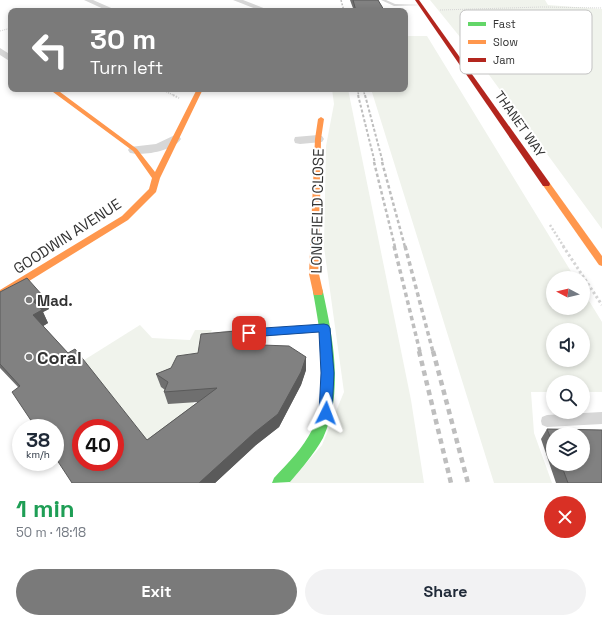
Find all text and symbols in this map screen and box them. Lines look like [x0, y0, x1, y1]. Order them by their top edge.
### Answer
legend [460, 10, 592, 74]
text: Fast [493, 17, 516, 31]
text: 30 m [90, 21, 156, 57]
icon: left [24, 24, 76, 76]
text: Slow [493, 35, 518, 49]
text: Jam [493, 53, 515, 67]
text: Turn left [90, 56, 163, 79]
street label: THANET WAY [491, 88, 549, 160]
street label: LONGFIELD CLOSE [306, 148, 328, 274]
street label: GOODWIN AVENUE [10, 194, 124, 278]
north arrow [546, 271, 590, 315]
map controls [546, 271, 590, 471]
place label: Mad. [37, 291, 73, 310]
marker: Mad. [24, 295, 34, 305]
pin [232, 316, 266, 350]
icon: arrive [238, 322, 260, 344]
button: sound [546, 323, 590, 367]
place label: Coral [37, 346, 82, 369]
marker: Coral [24, 352, 34, 362]
button: search [546, 375, 590, 419]
position arrow [305, 392, 347, 434]
speed limit sign: 40 [72, 419, 124, 471]
text: 38 [26, 427, 50, 453]
button: layers [546, 427, 590, 471]
text: km/h [26, 448, 50, 461]
text: 1 min [16, 493, 75, 524]
button: close [544, 496, 586, 538]
text: 50 m · 18:18 [16, 524, 86, 541]
button: Exit [16, 569, 297, 615]
button: Share [305, 569, 586, 615]

